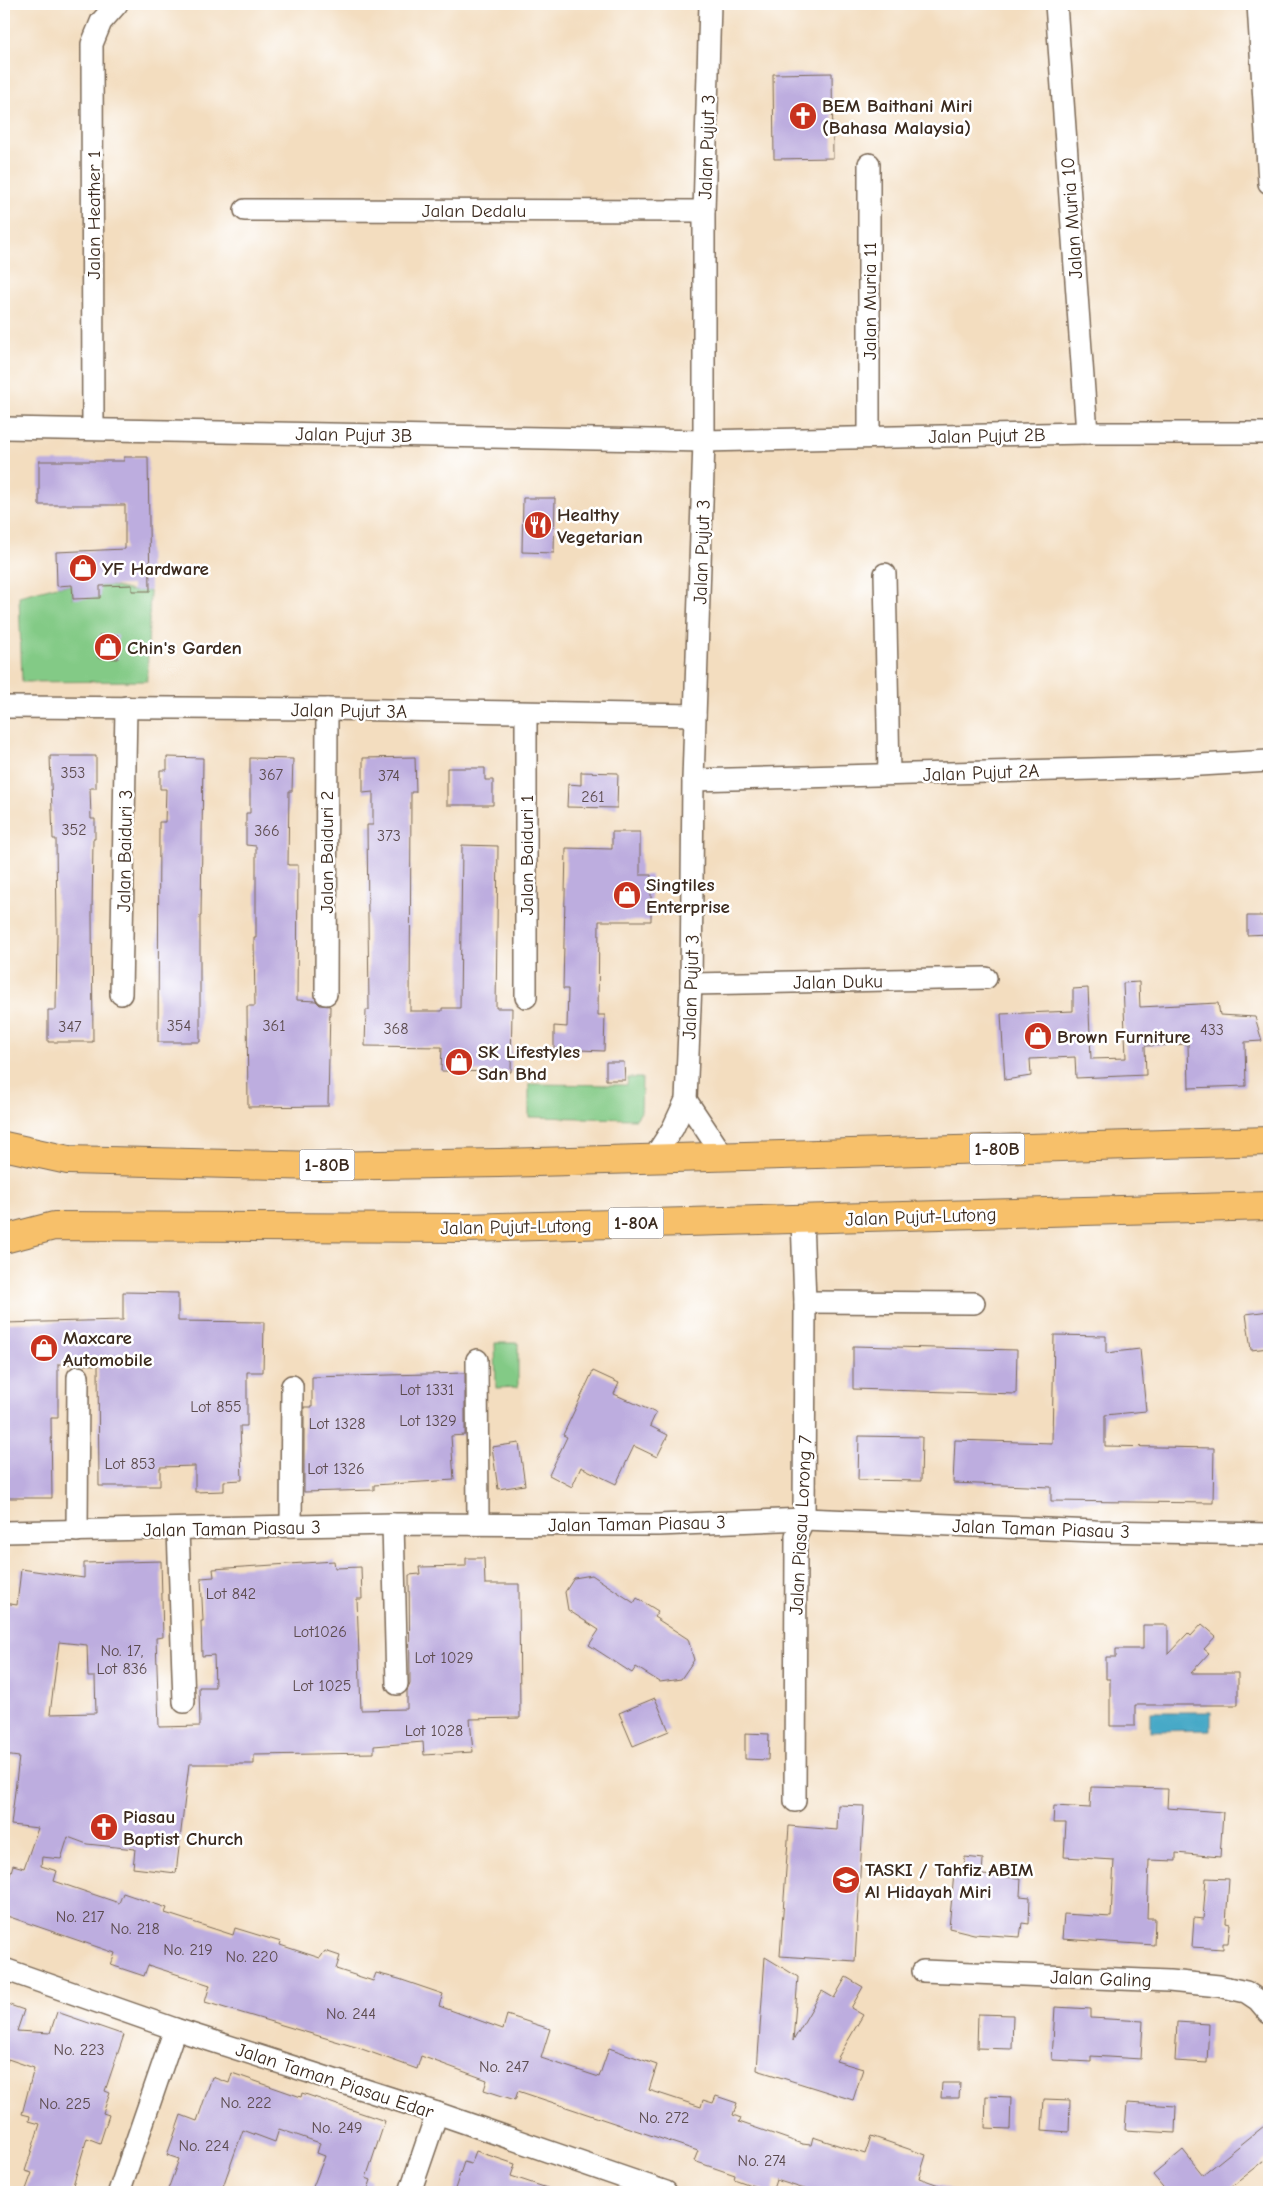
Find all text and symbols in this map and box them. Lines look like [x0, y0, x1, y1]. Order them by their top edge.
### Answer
street label: Jalan Pujut 3 [694, 94, 720, 200]
place label: BEM Baithani Miri (Bahasa Malaysia) [822, 95, 973, 139]
church icon: BEM Baithani Miri (Bahasa Malaysia) [788, 101, 818, 131]
street label: Jalan Heather 1 [83, 151, 105, 279]
street label: Jalan Muria 10 [1057, 156, 1087, 280]
street label: Jalan Dedalu [422, 200, 526, 222]
street label: Jalan Muria 11 [859, 242, 881, 360]
street label: Jalan Pujut 3B [295, 423, 413, 447]
street label: Jalan Pujut 2B [928, 424, 1046, 448]
street label: Jalan Pujut 3 [689, 499, 715, 605]
place label: Healthy Vegetarian [557, 504, 643, 548]
restaurant icon: Healthy Vegetarian [523, 510, 553, 540]
shop icon: YF Hardware [68, 553, 98, 583]
place label: YF Hardware [102, 558, 209, 580]
shop icon: Chin's Garden [93, 632, 123, 662]
place label: Chin's Garden [127, 637, 242, 659]
street label: Jalan Pujut 3A [291, 699, 407, 723]
street label: Jalan Pujut 2A [922, 760, 1040, 786]
house number: 353 [61, 764, 85, 782]
house number: 367 [259, 766, 284, 784]
house number: 374 [378, 767, 400, 785]
house number: 261 [581, 788, 605, 806]
street label: Jalan Baiduri 3 [113, 789, 137, 913]
street label: Jalan Baiduri 2 [316, 790, 338, 914]
street label: Jalan Baiduri 1 [516, 795, 538, 915]
house number: 352 [61, 821, 87, 839]
house number: 366 [254, 822, 280, 840]
house number: 373 [377, 827, 401, 845]
place label: Singtiles Enterprise [646, 874, 730, 918]
shop icon: Singtiles Enterprise [612, 880, 642, 910]
street label: Jalan Pujut 3 [678, 934, 704, 1040]
street label: Jalan Duku [793, 970, 883, 994]
house number: 354 [167, 1017, 191, 1035]
house number: 361 [262, 1017, 286, 1035]
house number: 347 [58, 1018, 82, 1036]
house number: 368 [383, 1020, 409, 1038]
shop icon: Brown Furniture [1023, 1021, 1053, 1051]
house number: 433 [1200, 1021, 1224, 1039]
place label: Brown Furniture [1057, 1026, 1191, 1048]
place label: SK Lifestyles Sdn Bhd [478, 1041, 580, 1085]
shop icon: SK Lifestyles Sdn Bhd [444, 1047, 474, 1077]
road number: 1-80B [970, 1134, 1024, 1164]
road number: 1-80B [300, 1150, 354, 1180]
street label: Jalan Pujut-Lutong [845, 1203, 997, 1231]
road number: 1-80A [608, 1208, 664, 1238]
street label: Jalan Pujut-Lutong [440, 1215, 592, 1239]
place label: Maxcare Automobile [63, 1327, 152, 1371]
shop icon: Maxcare Automobile [29, 1333, 59, 1363]
house number: Lot 1331 [400, 1381, 454, 1399]
house number: Lot 855 [190, 1398, 242, 1416]
house number: Lot 1329 [399, 1412, 457, 1430]
house number: Lot 1328 [308, 1415, 366, 1433]
street label: Jalan Piasau Lorong 7 [785, 1435, 817, 1616]
house number: Lot 853 [105, 1455, 155, 1473]
house number: Lot 1326 [307, 1460, 365, 1478]
street label: Jalan Taman Piasau 3 [548, 1511, 726, 1537]
street label: Jalan Taman Piasau 3 [952, 1515, 1130, 1543]
street label: Jalan Taman Piasau 3 [143, 1516, 321, 1542]
house number: Lot 842 [206, 1585, 256, 1603]
house number: Lot1026 [293, 1623, 347, 1641]
house number: No. 17, Lot 836 [97, 1642, 147, 1678]
house number: Lot 1029 [415, 1649, 473, 1667]
house number: Lot 1025 [292, 1677, 352, 1695]
house number: Lot 1028 [405, 1722, 463, 1740]
place label: Piasau Baptist Church [123, 1806, 243, 1850]
church icon: Piasau Baptist Church [89, 1812, 119, 1842]
place label: TASKI / Tahfiz ABIM Al Hidayah Miri [865, 1859, 1033, 1903]
school or university icon: TASKI / Tahfiz ABIM Al Hidayah Miri [831, 1865, 861, 1895]
house number: No. 217 [56, 1908, 105, 1926]
house number: No. 218 [110, 1920, 160, 1938]
house number: No. 219 [163, 1941, 213, 1959]
house number: No. 220 [226, 1948, 278, 1966]
street label: Jalan Galing [1050, 1966, 1152, 1992]
house number: No. 244 [326, 2005, 376, 2023]
street label: Jalan Taman Piasau Edar [233, 2039, 437, 2124]
house number: No. 223 [53, 2041, 105, 2059]
house number: No. 247 [479, 2058, 529, 2076]
house number: No. 222 [220, 2094, 272, 2112]
house number: No. 225 [39, 2095, 91, 2113]
house number: No. 272 [639, 2109, 689, 2127]
house number: No. 249 [312, 2119, 362, 2137]
house number: No. 224 [179, 2137, 229, 2155]
house number: No. 274 [738, 2152, 786, 2170]

